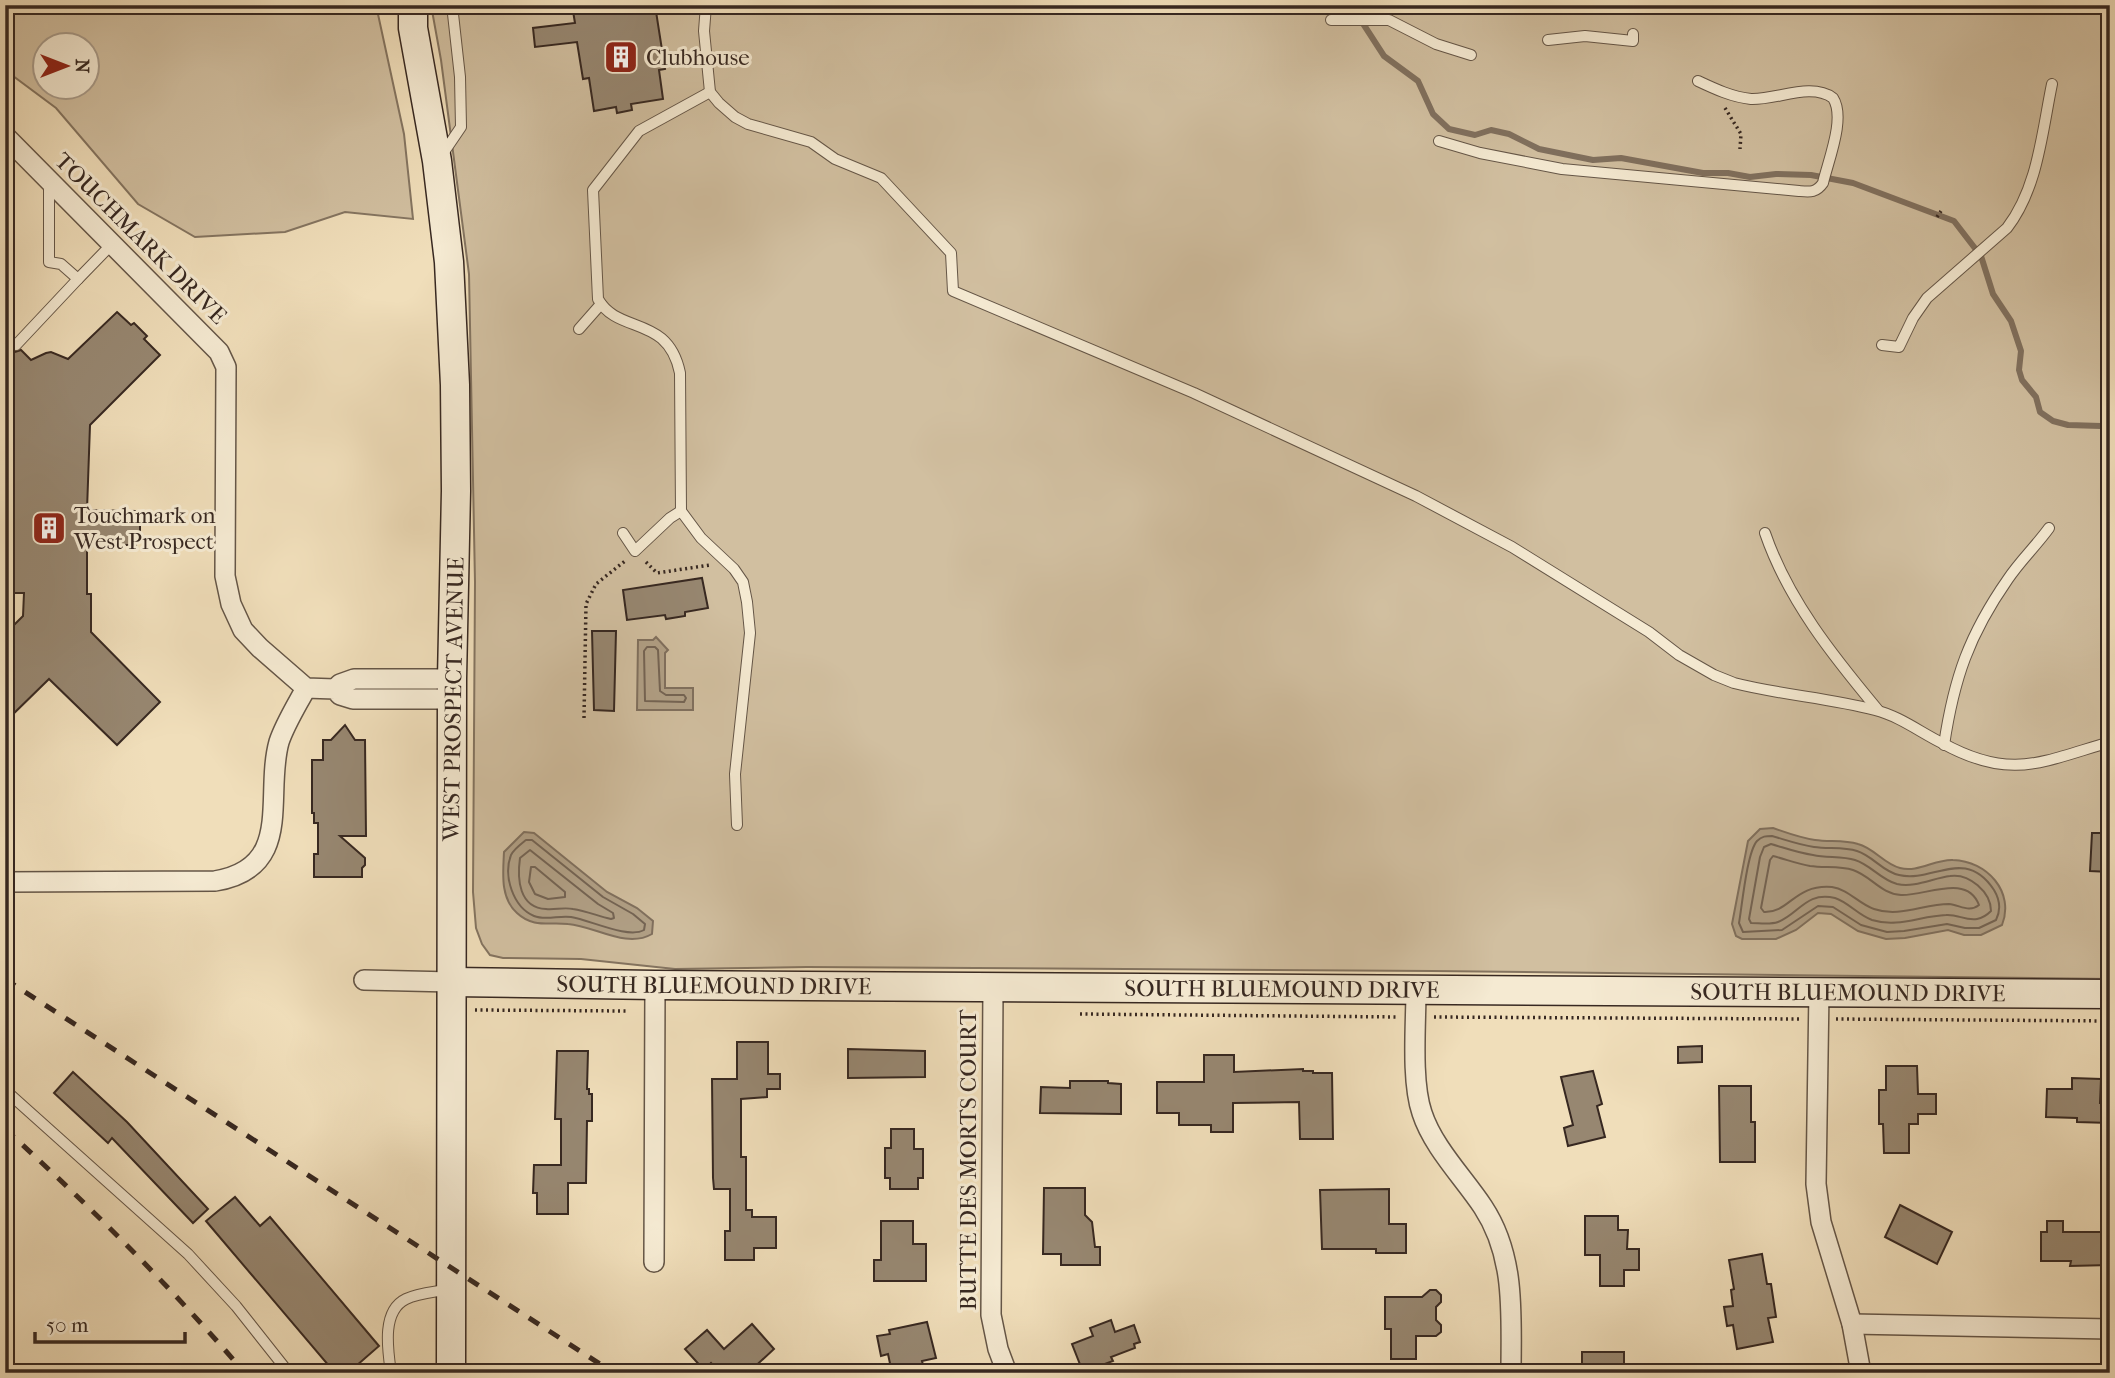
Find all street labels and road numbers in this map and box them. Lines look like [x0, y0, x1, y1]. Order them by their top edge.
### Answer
street label: TOUCHMARK DRIVE [49, 147, 232, 330]
street label: WEST PROSPECT AVENUE [438, 557, 469, 842]
street label: SOUTH BLUEMOUND DRIVE [556, 971, 872, 1000]
street label: SOUTH BLUEMOUND DRIVE [1124, 975, 1440, 1004]
street label: SOUTH BLUEMOUND DRIVE [1690, 978, 2006, 1007]
street label: BUTTE DES MORTS COURT [955, 1009, 982, 1310]

